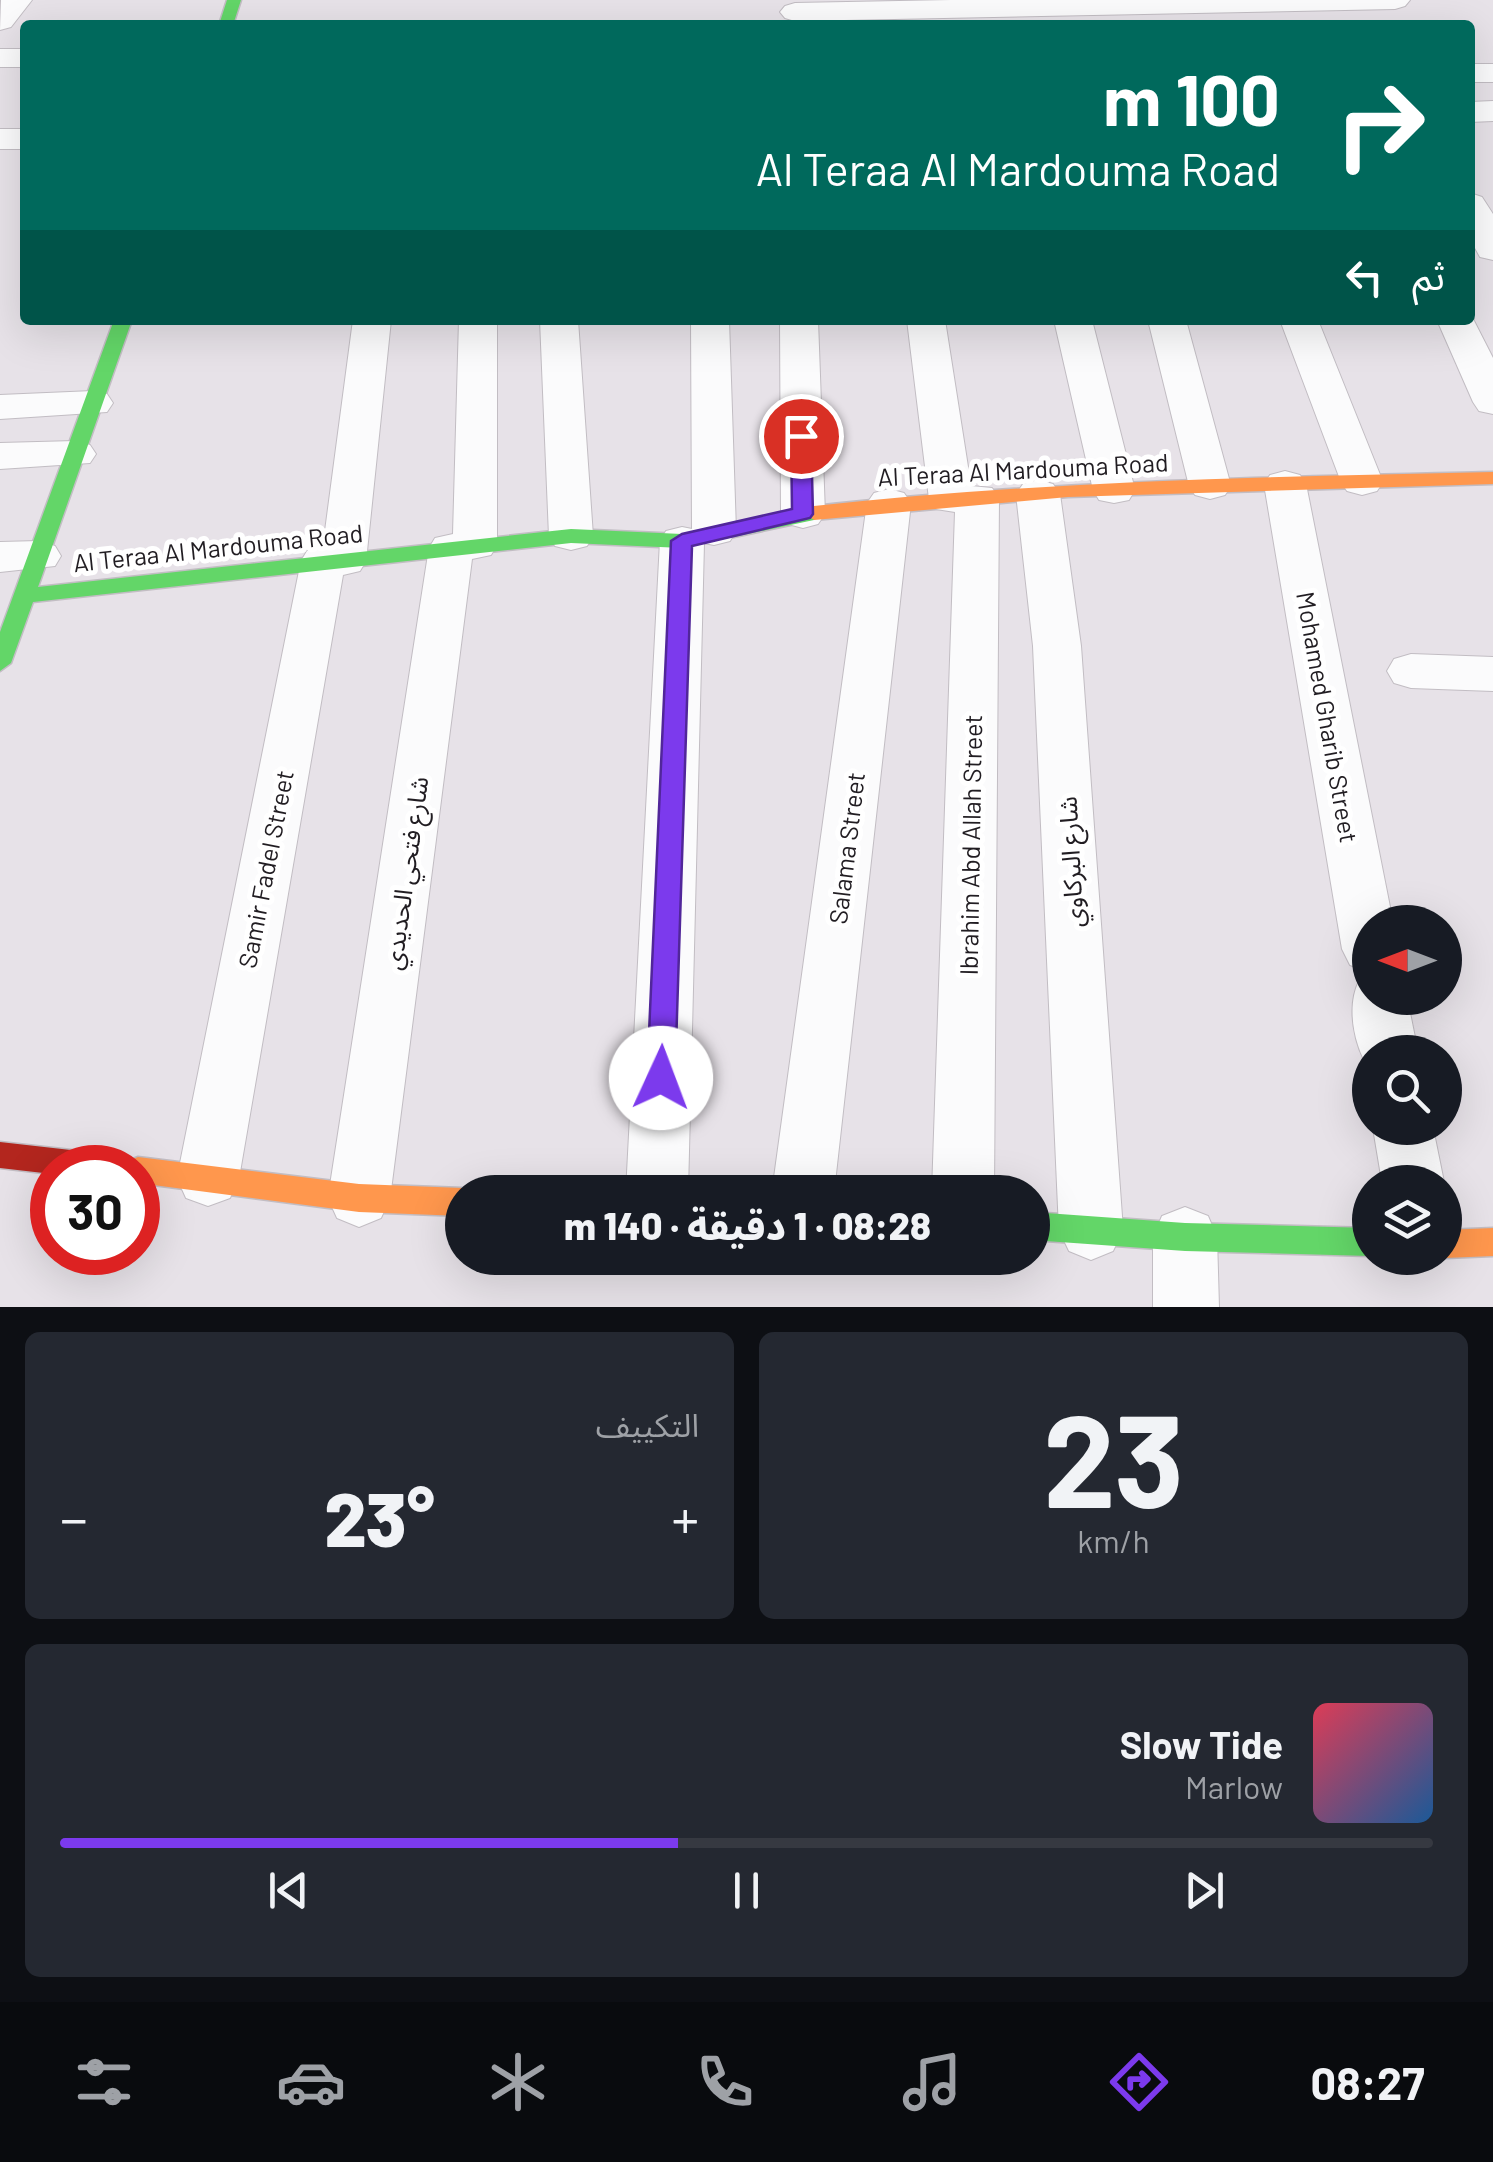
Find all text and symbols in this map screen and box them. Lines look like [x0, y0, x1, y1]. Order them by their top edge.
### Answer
text: 100 m [1103, 56, 1280, 140]
icon: right [1315, 60, 1445, 190]
text: Al Teraa Al Mardouma Road [756, 141, 1280, 195]
icon: left [1337, 250, 1392, 305]
text: ثم [1412, 252, 1445, 298]
pin [759, 394, 844, 479]
icon: arrive [774, 409, 829, 464]
street label: Al Teraa Al Mardouma Road [877, 446, 1169, 492]
street label: Al Teraa Al Mardouma Road [72, 517, 364, 577]
street label: Mohamed Gharib Street [1291, 589, 1365, 845]
street label: Ibrahim Abd Allah Street [953, 714, 987, 976]
street label: Samir Fadel Street [231, 768, 299, 970]
street label: Salama Street [822, 770, 870, 926]
street label: شارع فتحي الحديدي [377, 774, 439, 972]
street label: شارع البركاوي [1052, 795, 1094, 928]
north arrow [1352, 905, 1462, 1015]
map controls [1352, 905, 1462, 1275]
position arrow [609, 1026, 713, 1130]
button: search [1352, 1035, 1462, 1145]
speed limit sign: 30 [30, 1145, 160, 1275]
button: layers [1352, 1165, 1462, 1275]
text: 08:28 · 1 دقيقة · 140 m [564, 1202, 931, 1248]
text: 23 [1043, 1378, 1184, 1534]
text: التكييف [596, 1405, 699, 1443]
text: 23° [324, 1472, 435, 1562]
text: − [60, 1484, 88, 1550]
text: + [671, 1484, 699, 1550]
text: km/h [1077, 1521, 1150, 1559]
text: Slow Tide [1120, 1721, 1283, 1767]
text: Marlow [1185, 1767, 1283, 1805]
icon: previous [261, 1863, 316, 1918]
icon: pause [719, 1863, 774, 1918]
icon: next [1177, 1863, 1232, 1918]
icon: filters [69, 2047, 139, 2117]
icon: car [276, 2047, 346, 2117]
icon: climate [483, 2047, 553, 2117]
icon: phone [690, 2047, 760, 2117]
icon: music [897, 2047, 967, 2117]
icon: directions [1104, 2047, 1174, 2117]
text: 08:27 [1311, 2055, 1425, 2109]

